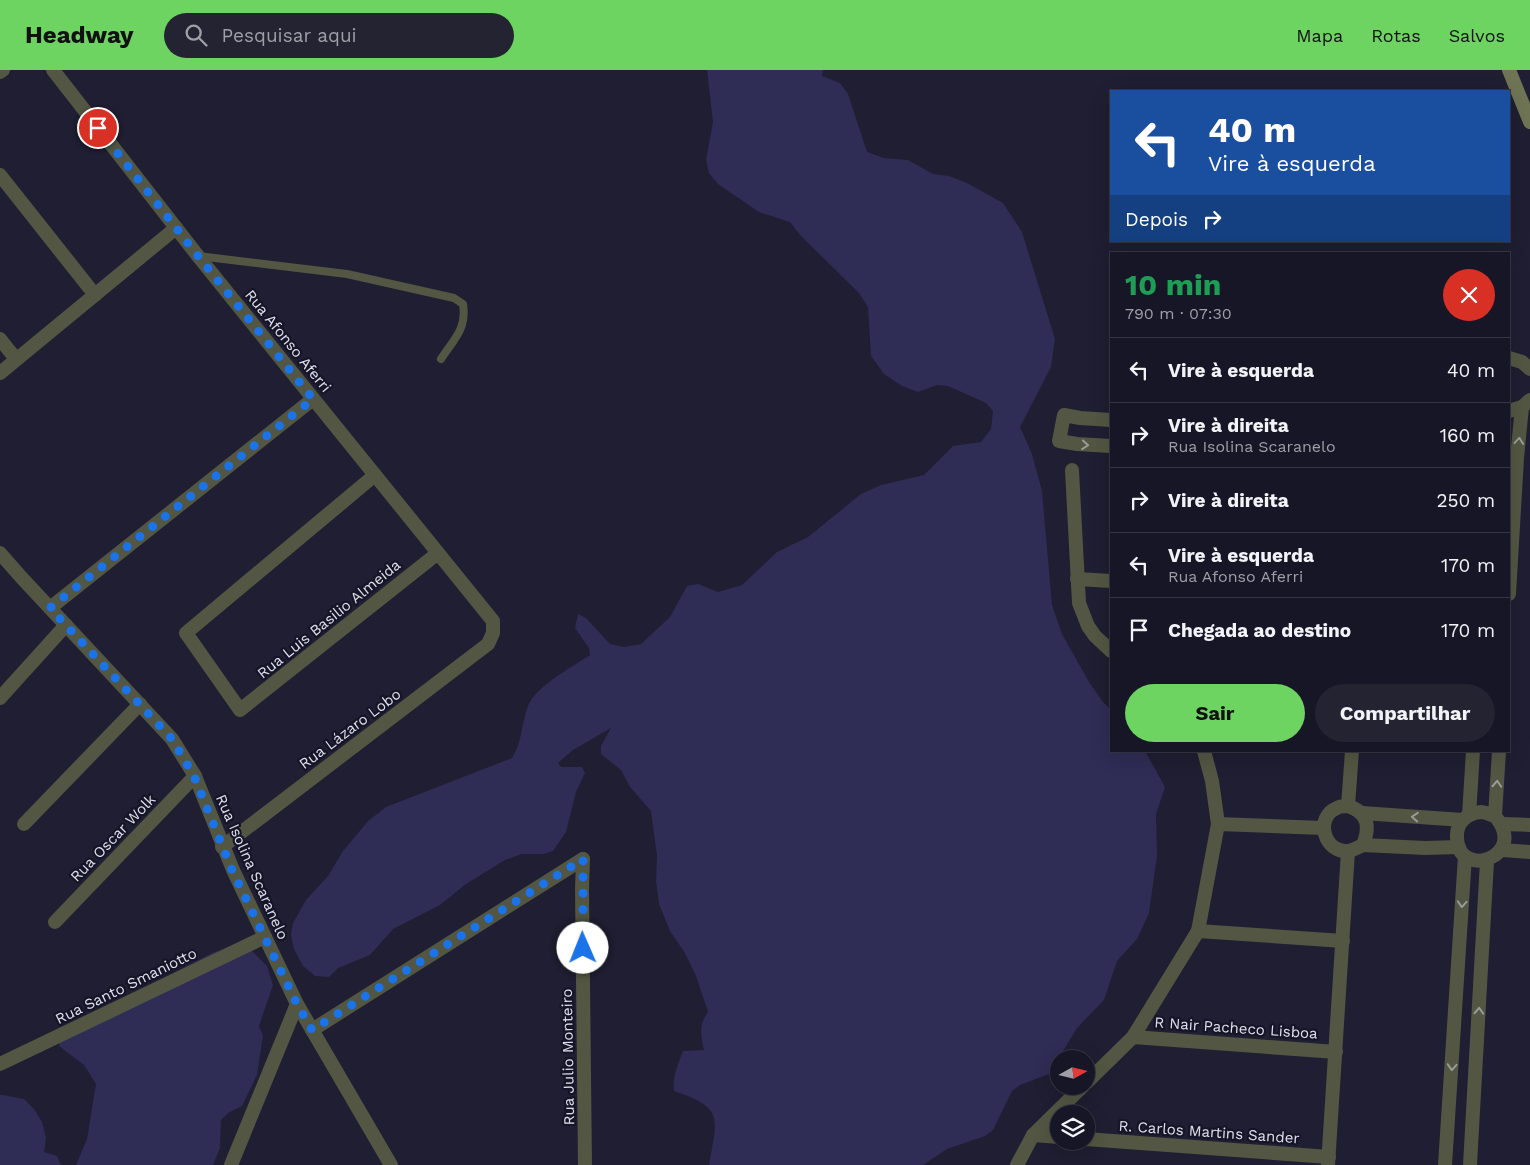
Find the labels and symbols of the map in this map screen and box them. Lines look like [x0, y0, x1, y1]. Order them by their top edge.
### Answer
pin [77, 107, 119, 149]
street label: Rua Afonso Aferri [241, 286, 335, 396]
one-way arrow [1513, 436, 1524, 444]
one-way arrow [1081, 439, 1089, 450]
street label: Rua Luis Basilio Almeida [254, 555, 405, 682]
street label: Rua Lázaro Lobo [296, 685, 404, 773]
one-way arrow [1492, 780, 1503, 788]
street label: Rua Oscar Wolk [67, 790, 160, 886]
street label: Rua Isolina Scaranelo [212, 792, 292, 942]
one-way arrow [1410, 811, 1418, 822]
one-way arrow [1456, 901, 1467, 909]
position arrow [556, 921, 608, 973]
street label: Rua Santo Smaniotto [52, 944, 200, 1028]
street label: Rua Julio Monteiro [558, 988, 578, 1126]
one-way arrow [1473, 1007, 1484, 1015]
street label: R Nair Pacheco Lisboa [1154, 1013, 1319, 1043]
north arrow [1050, 1050, 1095, 1095]
one-way arrow [1446, 1063, 1457, 1071]
street label: R. Carlos Martins Sander [1118, 1117, 1300, 1147]

